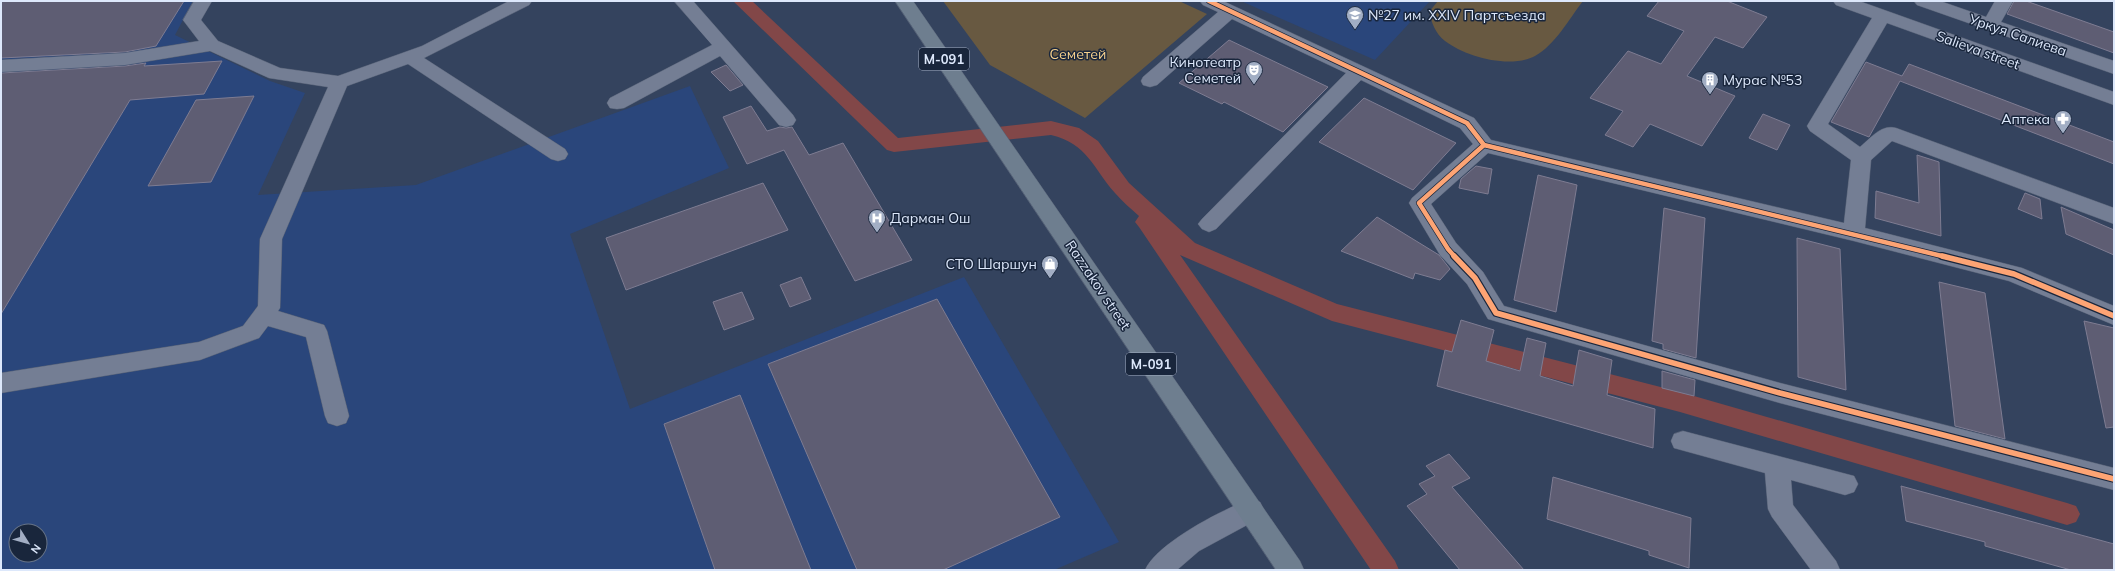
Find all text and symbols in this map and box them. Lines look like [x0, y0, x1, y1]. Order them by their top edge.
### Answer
school or university icon: №27 им. XXIV Партсъезда [1345, 5, 1365, 30]
place label: №27 им. XXIV Партсъезда [1368, 6, 1546, 24]
street label: Уркуя Салиева [1966, 10, 2069, 60]
street label: Salieva street [1934, 27, 2022, 73]
park label: Семетей [1050, 45, 1106, 63]
road number: М-091 [919, 48, 969, 70]
place label: Кинотеатр Семетей [1169, 53, 1241, 87]
theatre icon: Кинотеатр Семетей [1244, 60, 1264, 85]
building icon: Мурас №53 [1700, 70, 1720, 95]
place label: Мурас №53 [1723, 71, 1802, 89]
pharmacy icon: Аптека [2053, 109, 2073, 134]
place label: Аптека [2001, 110, 2050, 128]
hospital icon: Дарман Ош [867, 208, 887, 233]
place label: Дарман Ош [890, 209, 971, 227]
street label: Razzakov street [1062, 237, 1135, 333]
shop icon: СТО Шаршун [1040, 254, 1060, 279]
place label: СТО Шаршун [946, 255, 1037, 273]
road number: М-091 [1126, 353, 1176, 375]
north arrow [8, 523, 48, 563]
text: N [28, 541, 44, 557]

